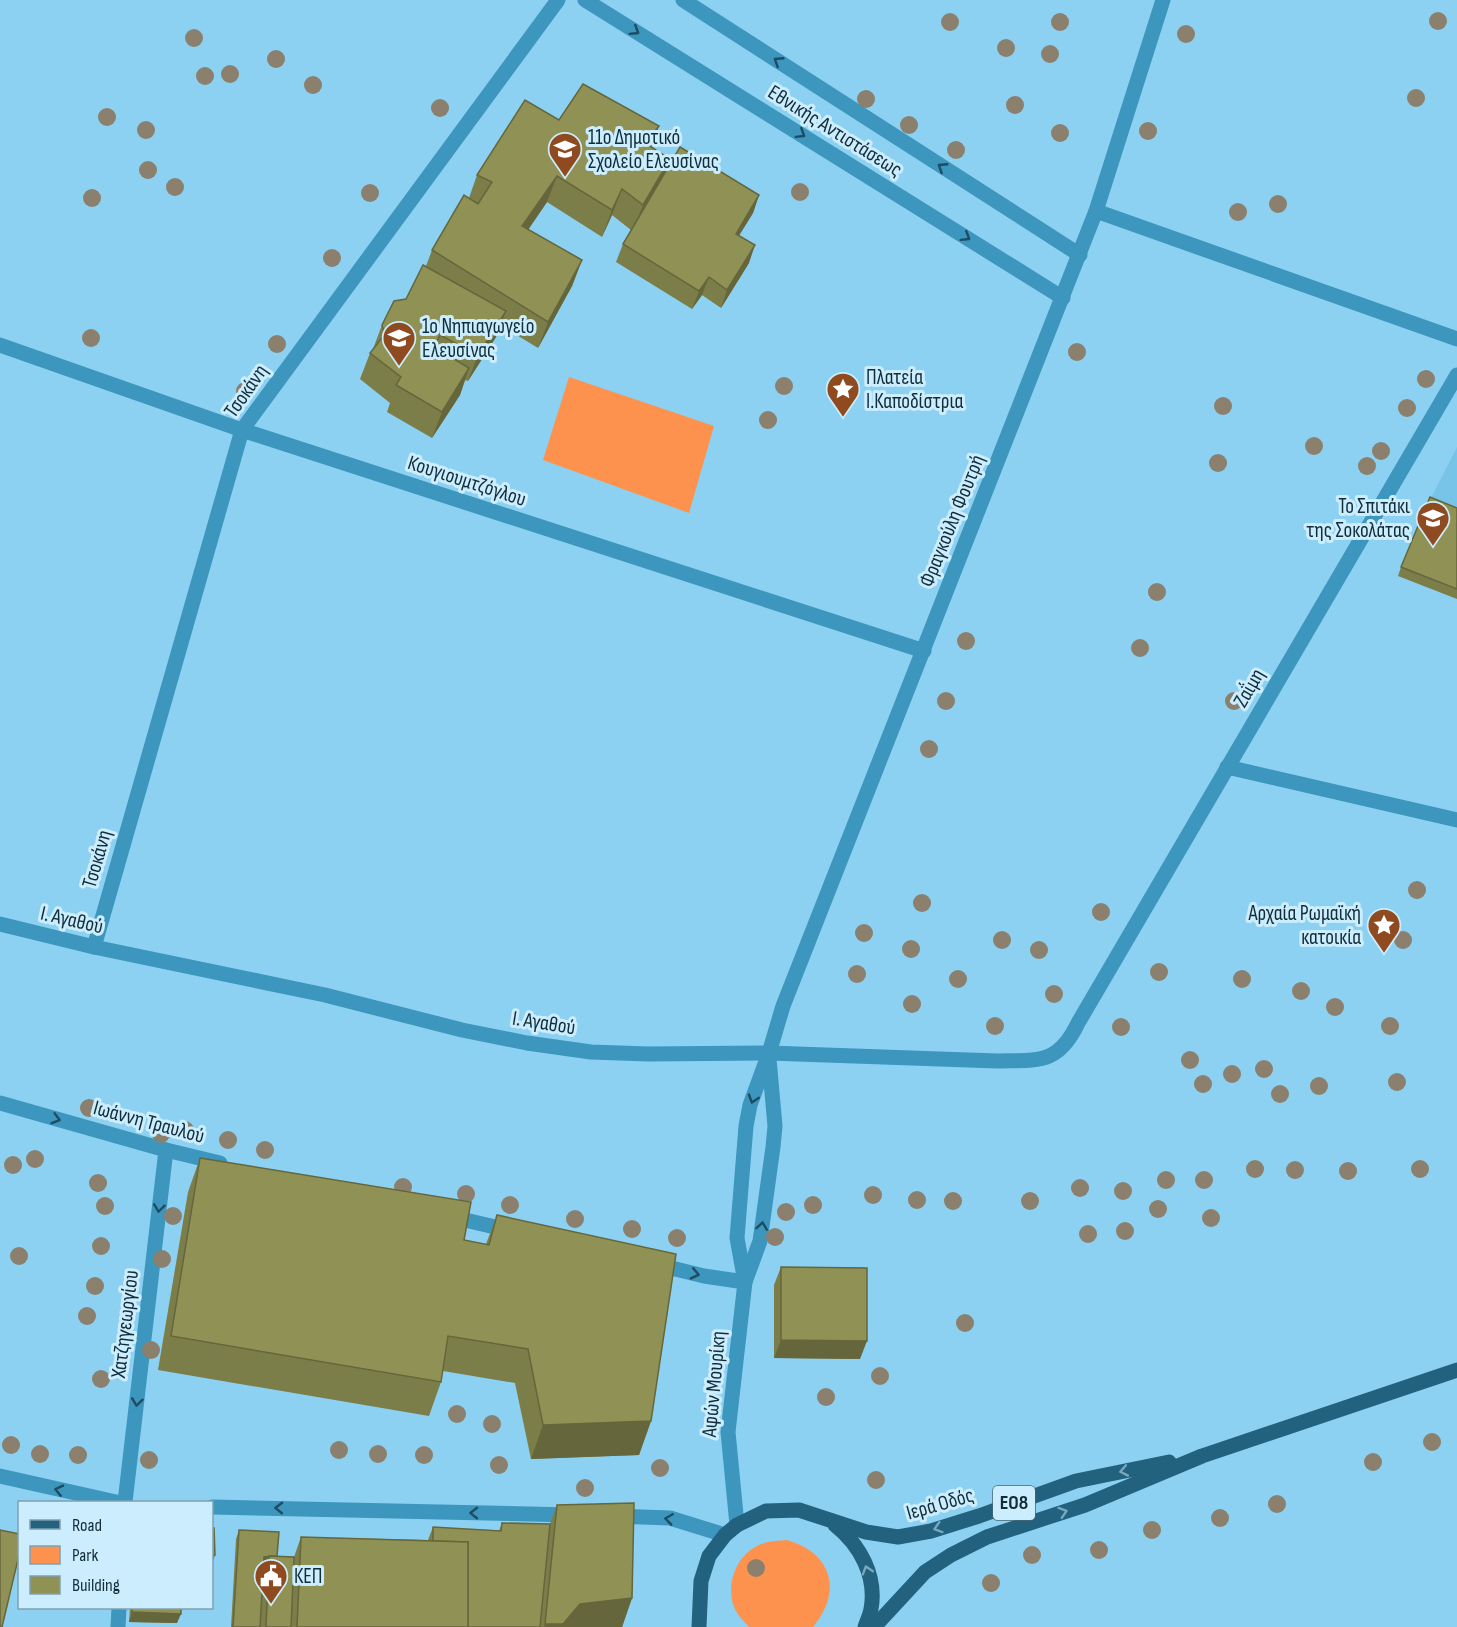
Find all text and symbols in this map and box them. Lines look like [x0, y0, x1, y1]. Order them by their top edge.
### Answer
one-way arrow [628, 24, 639, 35]
one-way arrow [774, 57, 784, 69]
street label: Εθνικής Αντιστάσεως [763, 80, 907, 182]
place label: 11ο Δημοτικό Σχολείο Ελευσίνας [588, 125, 719, 174]
one-way arrow [794, 127, 805, 138]
school or university icon: 11ο Δημοτικό Σχολείο Ελευσίνας [547, 131, 583, 178]
one-way arrow [938, 163, 949, 174]
one-way arrow [960, 230, 970, 242]
place label: 1ο Νηπιαγωγείο Ελευσίνας [422, 314, 534, 363]
school or university icon: 1ο Νηπιαγωγείο Ελευσίνας [381, 320, 417, 367]
street label: Τσοκάνη [219, 360, 273, 422]
place label: Πλατεία Ι.Καποδίστρια [866, 365, 963, 414]
place icon: Πλατεία Ι.Καποδίστρια [825, 371, 861, 418]
street label: Κουγιουμτζόγλου [405, 450, 529, 512]
street label: Φραγκούλη Φουτρή [914, 451, 990, 591]
place label: Το Σπιτάκι της Σοκολάτας [1306, 494, 1410, 543]
school or university icon: Το Σπιτάκι της Σοκολάτας [1415, 500, 1451, 547]
street label: Ζαΐμη [1228, 664, 1270, 712]
street label: Τσοκάνη [77, 827, 117, 891]
street label: Ι. Αγαθού [38, 901, 106, 939]
place label: Αρχαία Ρωμαϊκή κατοικία [1247, 901, 1361, 950]
place icon: Αρχαία Ρωμαϊκή κατοικία [1366, 907, 1402, 954]
street label: Ι. Αγαθού [511, 1006, 577, 1040]
one-way arrow [747, 1093, 760, 1104]
street label: Ιωάννη Τραυλού [91, 1095, 207, 1149]
one-way arrow [50, 1112, 61, 1124]
one-way arrow [153, 1204, 166, 1213]
one-way arrow [756, 1222, 768, 1231]
one-way arrow [690, 1266, 700, 1279]
street label: Χατζηγεωργίου [106, 1269, 144, 1380]
street label: Αφών Μουρίκη [697, 1330, 731, 1439]
one-way arrow [131, 1397, 144, 1406]
one-way arrow [1119, 1464, 1129, 1477]
street label: Ιερά Οδός [903, 1482, 977, 1526]
one-way arrow [55, 1484, 65, 1497]
road number: ΕΟ8 [993, 1486, 1035, 1520]
legend [18, 1501, 213, 1609]
one-way arrow [275, 1502, 284, 1515]
one-way arrow [470, 1507, 479, 1519]
one-way arrow [1057, 1507, 1068, 1519]
one-way arrow [664, 1514, 674, 1526]
text: Road [72, 1515, 102, 1536]
one-way arrow [933, 1521, 944, 1533]
text: Park [72, 1545, 98, 1566]
public building icon: ΚΕΠ [253, 1558, 289, 1605]
place label: ΚΕΠ [294, 1564, 323, 1589]
one-way arrow [862, 1565, 874, 1576]
text: Building [72, 1575, 120, 1596]

